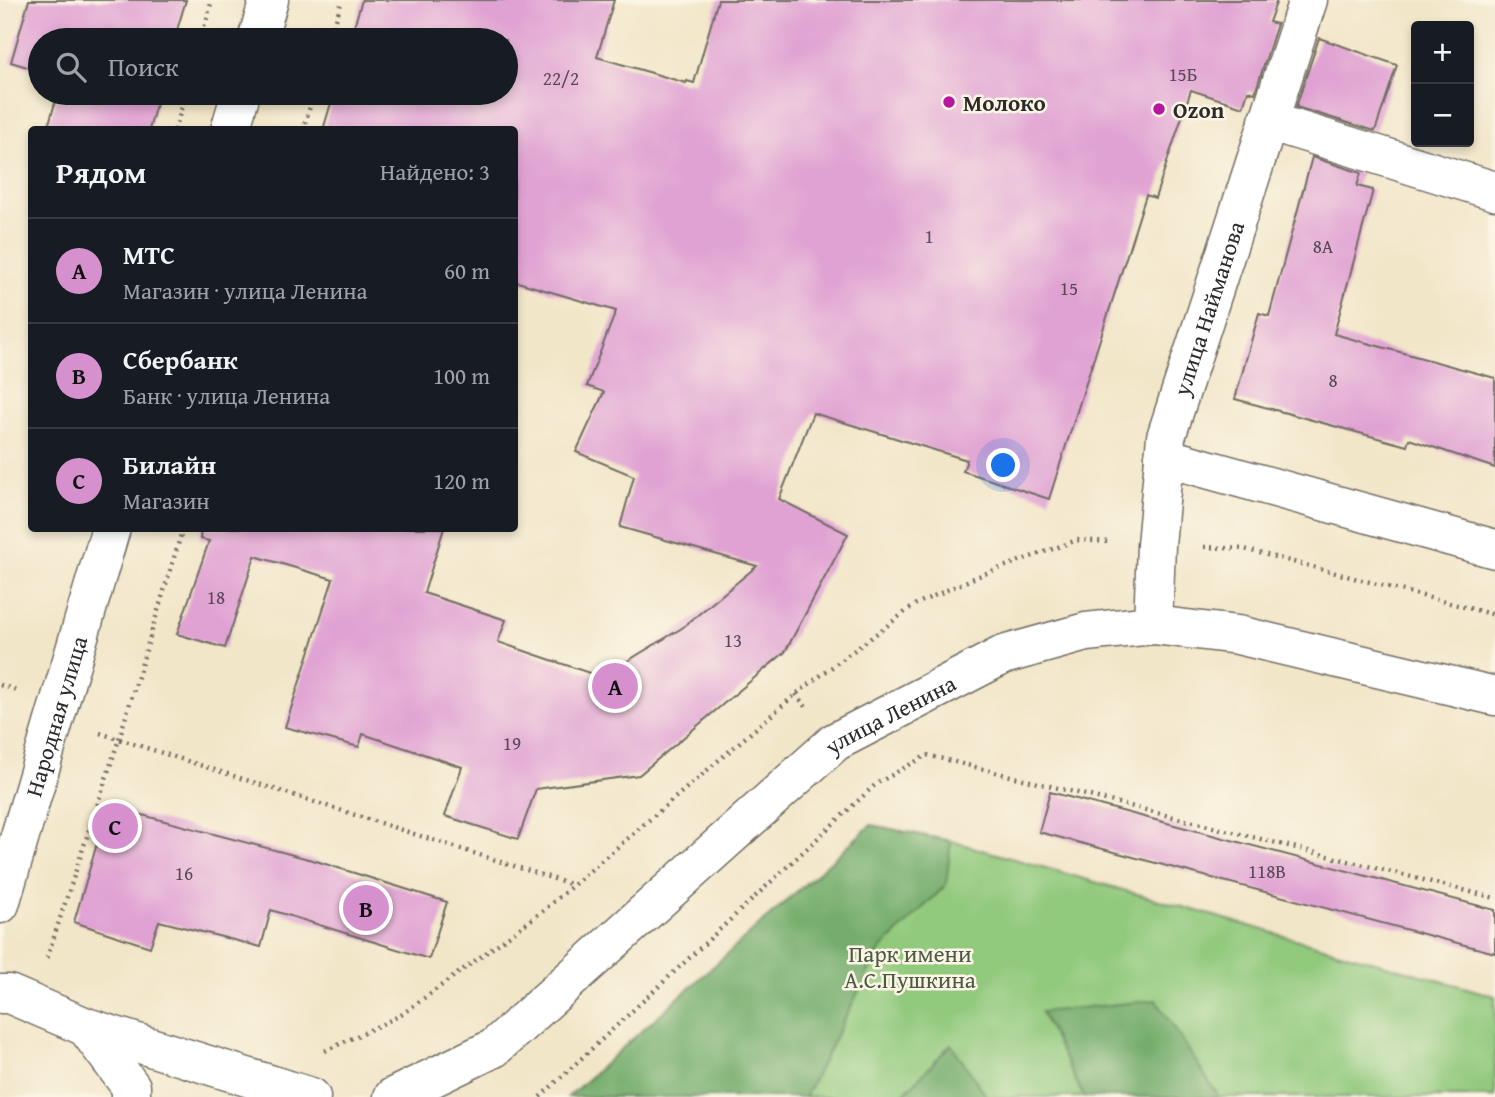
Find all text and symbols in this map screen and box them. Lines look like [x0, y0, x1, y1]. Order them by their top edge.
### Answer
map controls [1411, 21, 1474, 147]
button: + [1411, 21, 1474, 84]
search box [28, 28, 518, 105]
text: Поиск [108, 47, 179, 86]
icon: search [52, 48, 90, 86]
house number: 15Б [1168, 60, 1198, 88]
house number: 22/2 [543, 64, 579, 92]
button: − [1411, 84, 1474, 147]
place label: Молоко [963, 86, 1046, 119]
place label: Ozon [1173, 93, 1225, 126]
marker: Молоко [941, 94, 957, 110]
marker: Ozon [1151, 101, 1167, 117]
text: Рядом [56, 150, 147, 194]
text: Найдено: 3 [380, 155, 490, 188]
street label: улица Найманова [1164, 217, 1252, 401]
house number: 1 [924, 222, 934, 250]
house number: 8А [1313, 232, 1334, 260]
text: МТС [123, 235, 175, 274]
text: A [72, 254, 86, 287]
text: 60 m [444, 254, 490, 287]
text: Магазин · улица Ленина [123, 274, 368, 307]
house number: 15 [1060, 274, 1078, 302]
text: Сбербанк [123, 340, 238, 379]
text: B [72, 359, 86, 392]
text: 100 m [433, 359, 490, 392]
house number: 8 [1328, 366, 1338, 394]
text: Банк · улица Ленина [123, 379, 330, 412]
text: Билайн [123, 445, 216, 484]
your location [986, 448, 1020, 482]
text: C [72, 464, 86, 497]
text: 120 m [433, 464, 490, 497]
text: Магазин [123, 484, 210, 517]
house number: 18 [207, 583, 225, 611]
house number: 13 [724, 626, 742, 654]
street label: Народная улица [16, 632, 95, 800]
pin: A [592, 660, 638, 712]
street label: улица Ленина [815, 666, 961, 762]
house number: 19 [503, 729, 521, 757]
pin: C [92, 800, 138, 852]
house number: 118В [1248, 857, 1286, 885]
house number: 16 [175, 859, 193, 887]
pin: B [343, 882, 389, 934]
park label: Парк имени А.С.Пушкина [844, 937, 976, 996]

